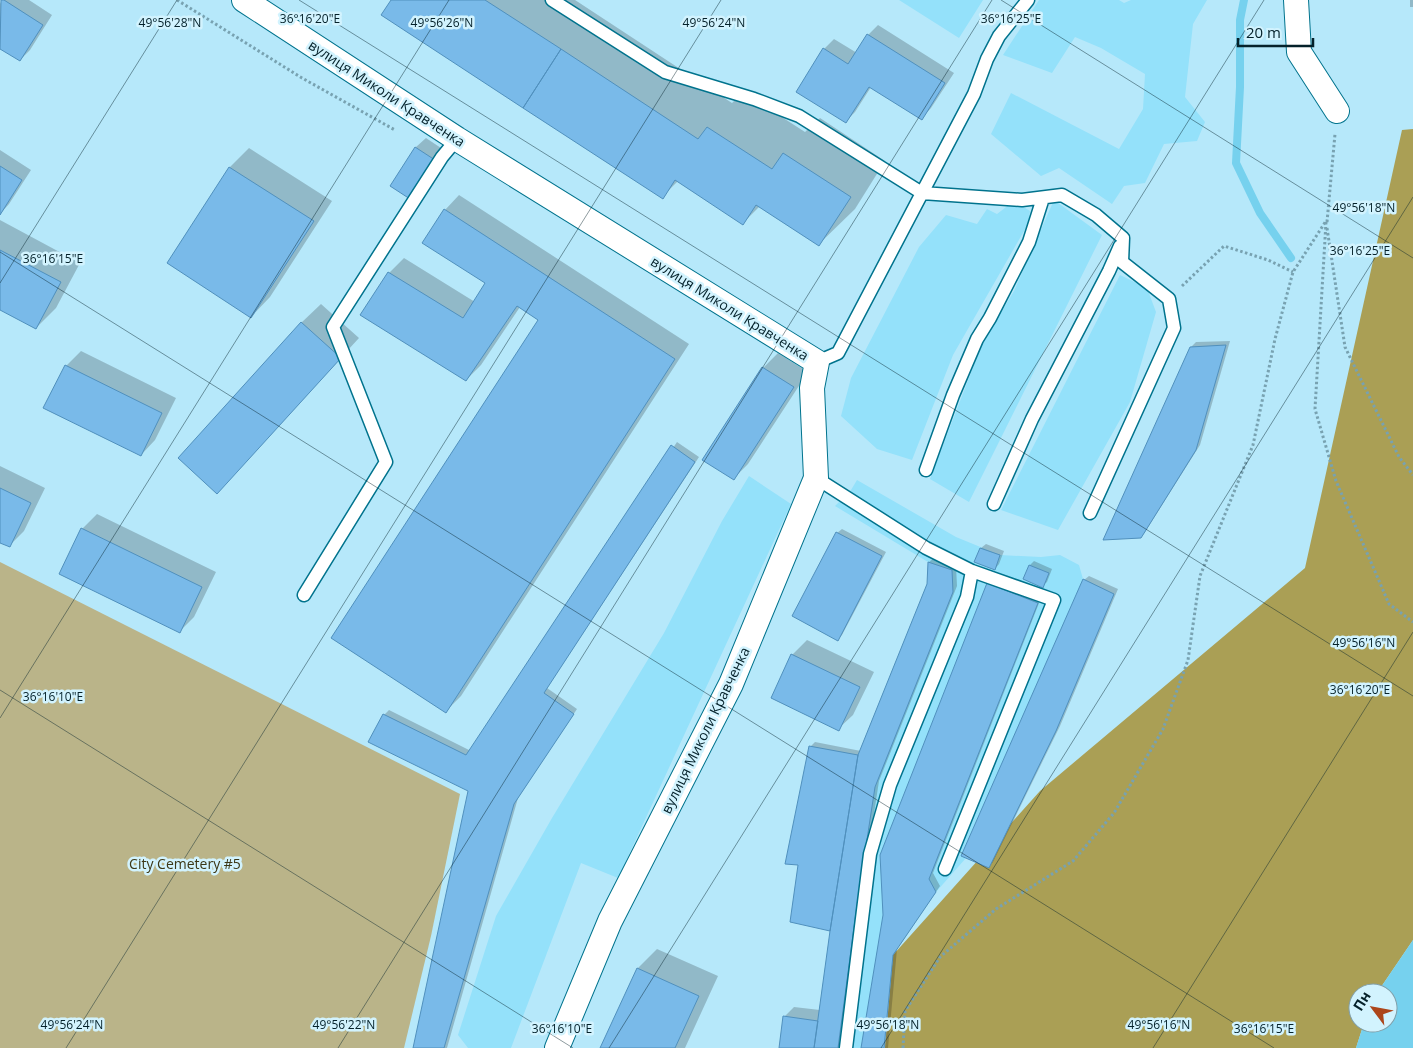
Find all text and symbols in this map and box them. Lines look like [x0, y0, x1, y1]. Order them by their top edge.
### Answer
text: 36°16'20"E [280, 10, 340, 27]
text: 36°16'25"E [981, 10, 1041, 27]
text: 49°56'28"N [139, 14, 201, 31]
text: 49°56'26"N [411, 14, 473, 31]
text: 49°56'24"N [683, 14, 745, 31]
scale bar [1238, 15, 1313, 47]
text: 20 m [1246, 22, 1281, 42]
street label: вулиця Миколи Кравченка [305, 35, 469, 151]
text: 49°56'18"N [1333, 199, 1395, 216]
text: 36°16'25"E [1330, 242, 1390, 259]
text: 36°16'15"E [23, 250, 83, 267]
street label: вулиця Миколи Кравченка [647, 251, 813, 365]
text: 49°56'16"N [1333, 634, 1395, 651]
street label: вулиця Миколи Кравченка [656, 644, 754, 816]
text: 36°16'20"E [1330, 681, 1390, 698]
text: 36°16'10"E [23, 688, 83, 705]
park label: City Cemetery #5 [129, 854, 241, 873]
north arrow [1348, 983, 1398, 1033]
text: Пн [1348, 987, 1375, 1014]
text: 49°56'24"N [41, 1016, 103, 1033]
text: 49°56'22"N [313, 1016, 375, 1033]
text: 49°56'18"N [857, 1016, 919, 1033]
text: 49°56'16"N [1128, 1016, 1190, 1033]
text: 36°16'10"E [532, 1020, 592, 1037]
text: 36°16'15"E [1234, 1020, 1294, 1037]

